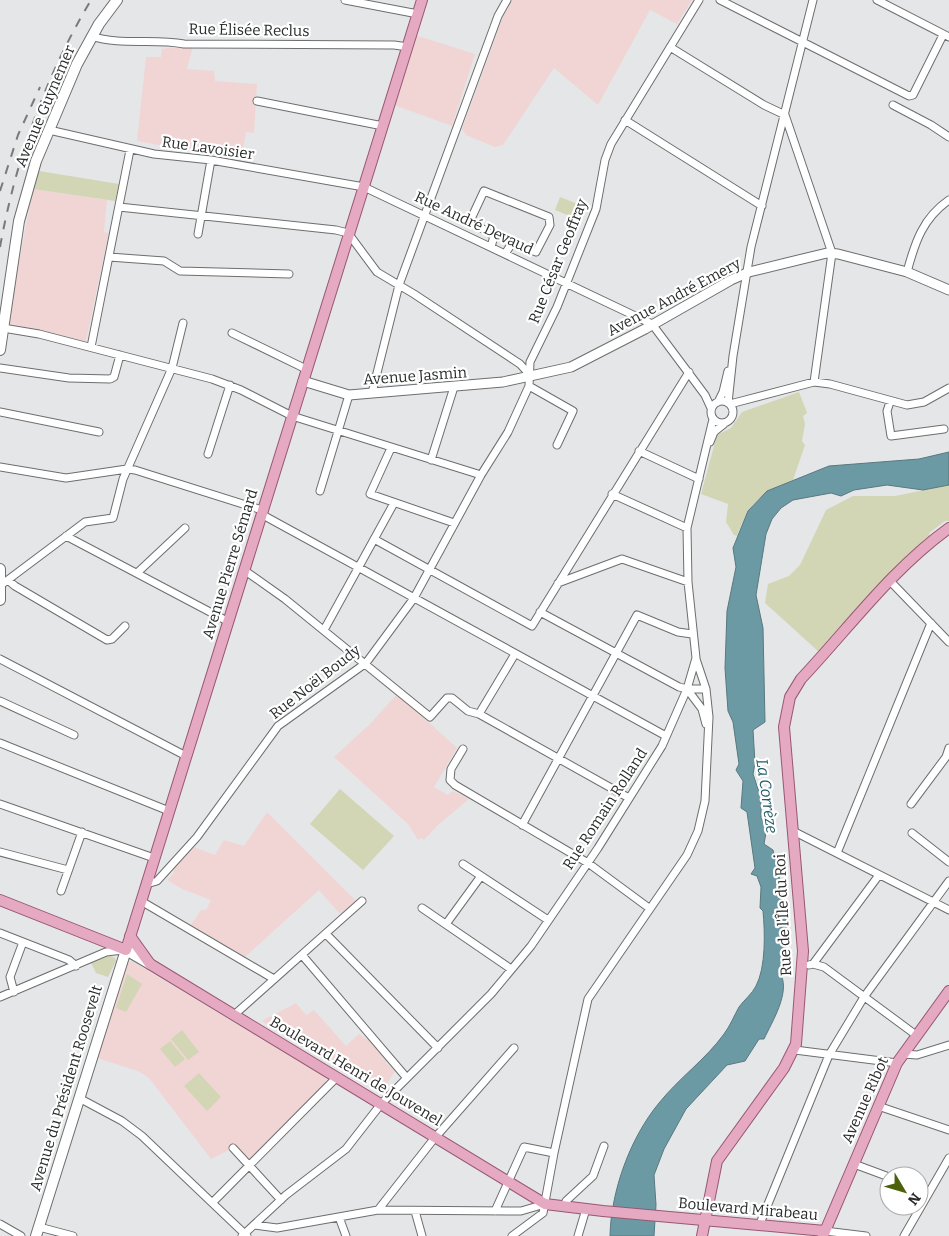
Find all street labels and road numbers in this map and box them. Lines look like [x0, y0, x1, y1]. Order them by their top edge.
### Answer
street label: Rue Élisée Reclus [188, 20, 310, 40]
street label: Avenue Guynemer [11, 42, 79, 169]
street label: Rue Lavoisier [161, 133, 256, 163]
street label: Rue André Devaud [412, 188, 536, 258]
street label: Rue César Geoffray [525, 196, 591, 326]
street label: Avenue André Emery [604, 254, 744, 340]
street label: Avenue Jasmin [362, 363, 468, 389]
street label: Avenue Pierre Sémard [199, 487, 261, 641]
street label: Rue Noël Boudy [266, 641, 364, 723]
street label: Rue Romain Rolland [559, 745, 651, 873]
street label: Rue de l'Île du Roi [771, 853, 795, 977]
street label: Avenue du Président Roosevelt [26, 982, 106, 1193]
street label: Boulevard Henri de Jouvenel [267, 1012, 445, 1130]
street label: Avenue Ribot [838, 1054, 892, 1146]
street label: Boulevard Mirabeau [677, 1194, 819, 1224]

